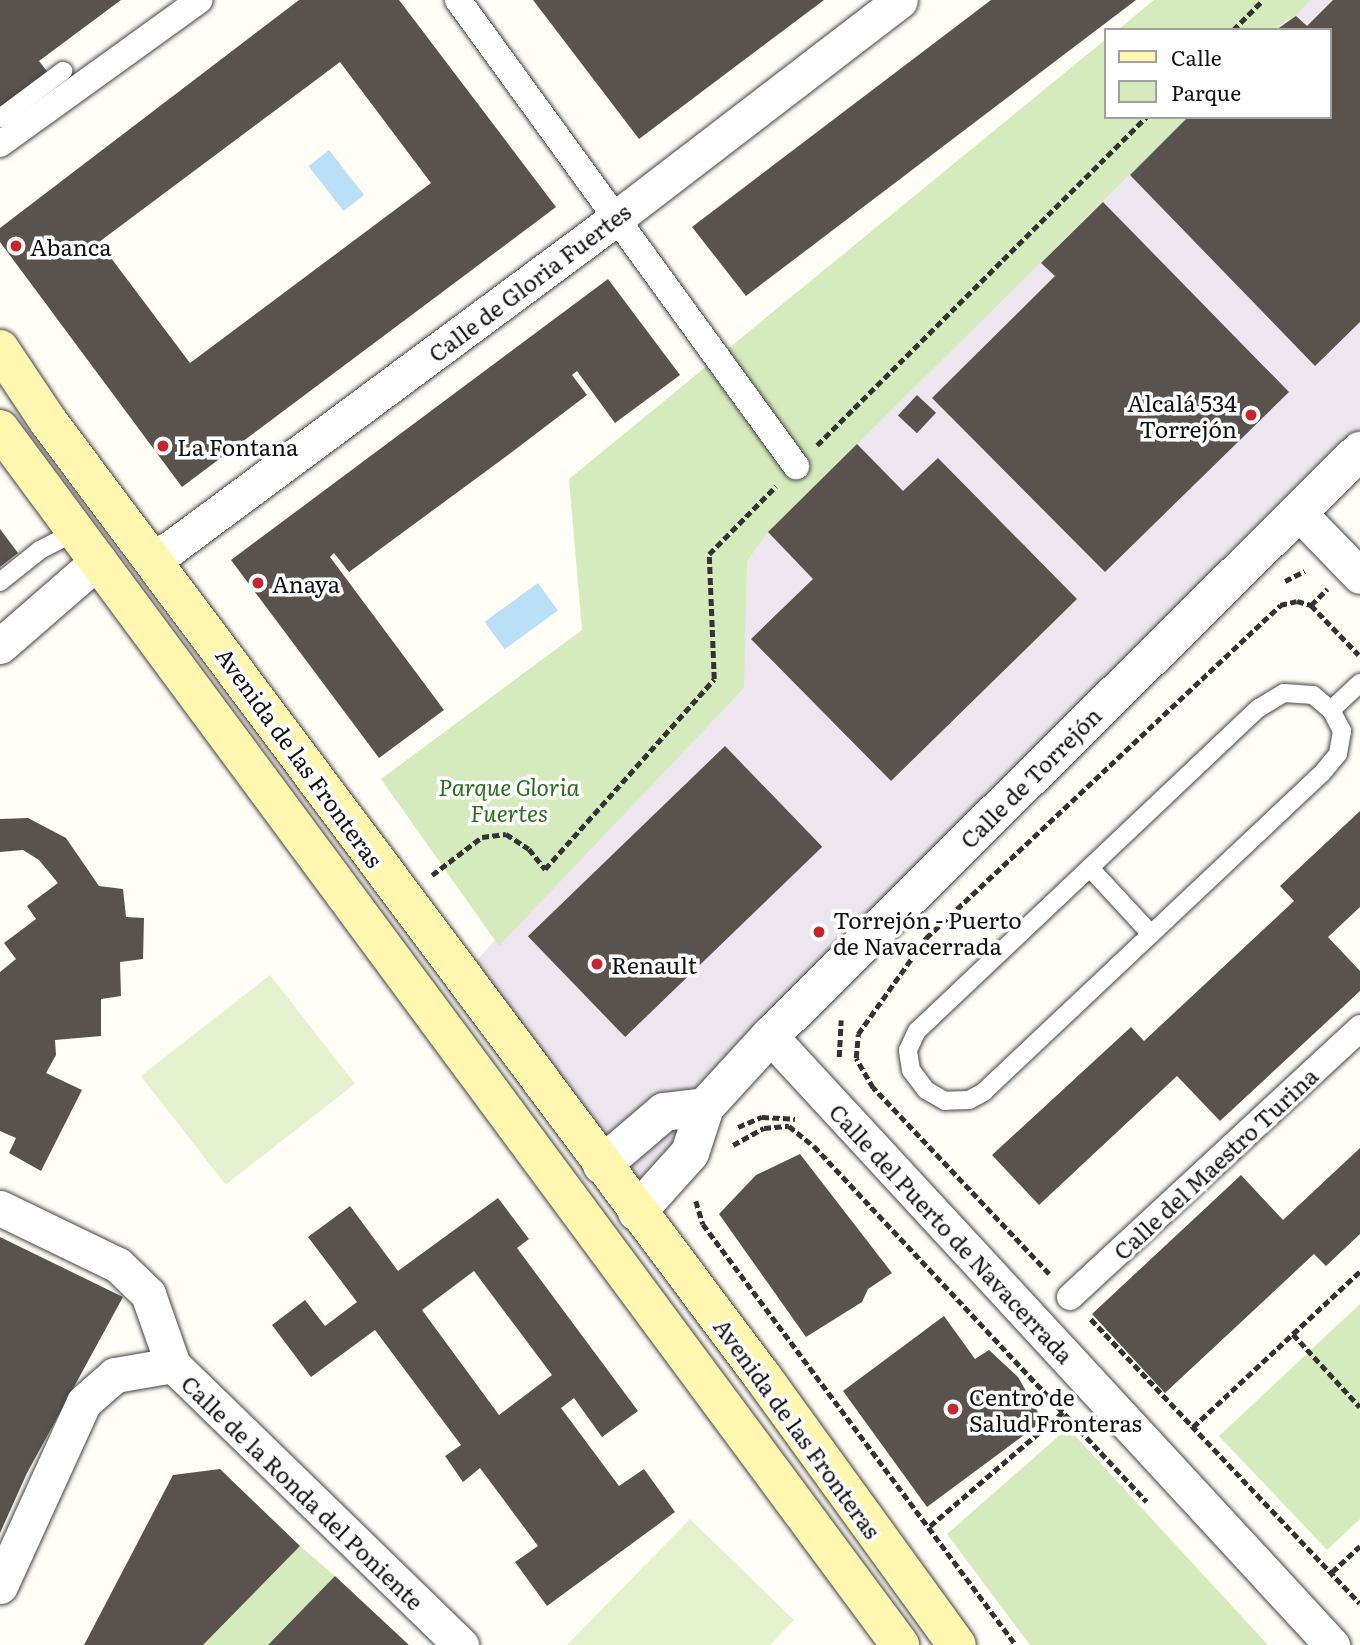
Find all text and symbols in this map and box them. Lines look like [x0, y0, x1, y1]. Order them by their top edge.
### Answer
legend [1104, 28, 1332, 119]
text: Calle [1171, 41, 1222, 72]
text: Parque [1171, 76, 1241, 107]
street label: Calle de Gloria Fuertes [423, 197, 635, 367]
place label: Abanca [30, 232, 112, 260]
marker: Abanca [8, 238, 24, 254]
place label: Alcalá 534 Torrejón [1127, 388, 1237, 442]
marker: Alcalá 534 Torrejón [1243, 407, 1259, 423]
place label: La Fontana [177, 432, 299, 460]
marker: La Fontana [155, 438, 171, 454]
place label: Anaya [272, 569, 340, 597]
marker: Anaya [250, 575, 266, 591]
street label: Avenida de las Fronteras [211, 642, 389, 872]
street label: Calle de Torrejón [954, 701, 1106, 853]
park label: Parque Gloria Fuertes [438, 772, 580, 826]
place label: Torrejón - Puerto de Navacerrada [833, 905, 1022, 959]
marker: Torrejón - Puerto de Navacerrada [811, 924, 827, 940]
place label: Renault [611, 950, 697, 978]
marker: Renault [589, 956, 605, 972]
street label: Calle del Maestro Turina [1107, 1061, 1323, 1265]
street label: Calle del Puerto de Navacerrada [824, 1097, 1080, 1369]
street label: Avenida de las Fronteras [709, 1313, 887, 1543]
street label: Calle de la Ronda del Poniente [176, 1369, 430, 1615]
place label: Centro de Salud Fronteras [969, 1382, 1142, 1436]
marker: Centro de Salud Fronteras [943, 1399, 963, 1419]

